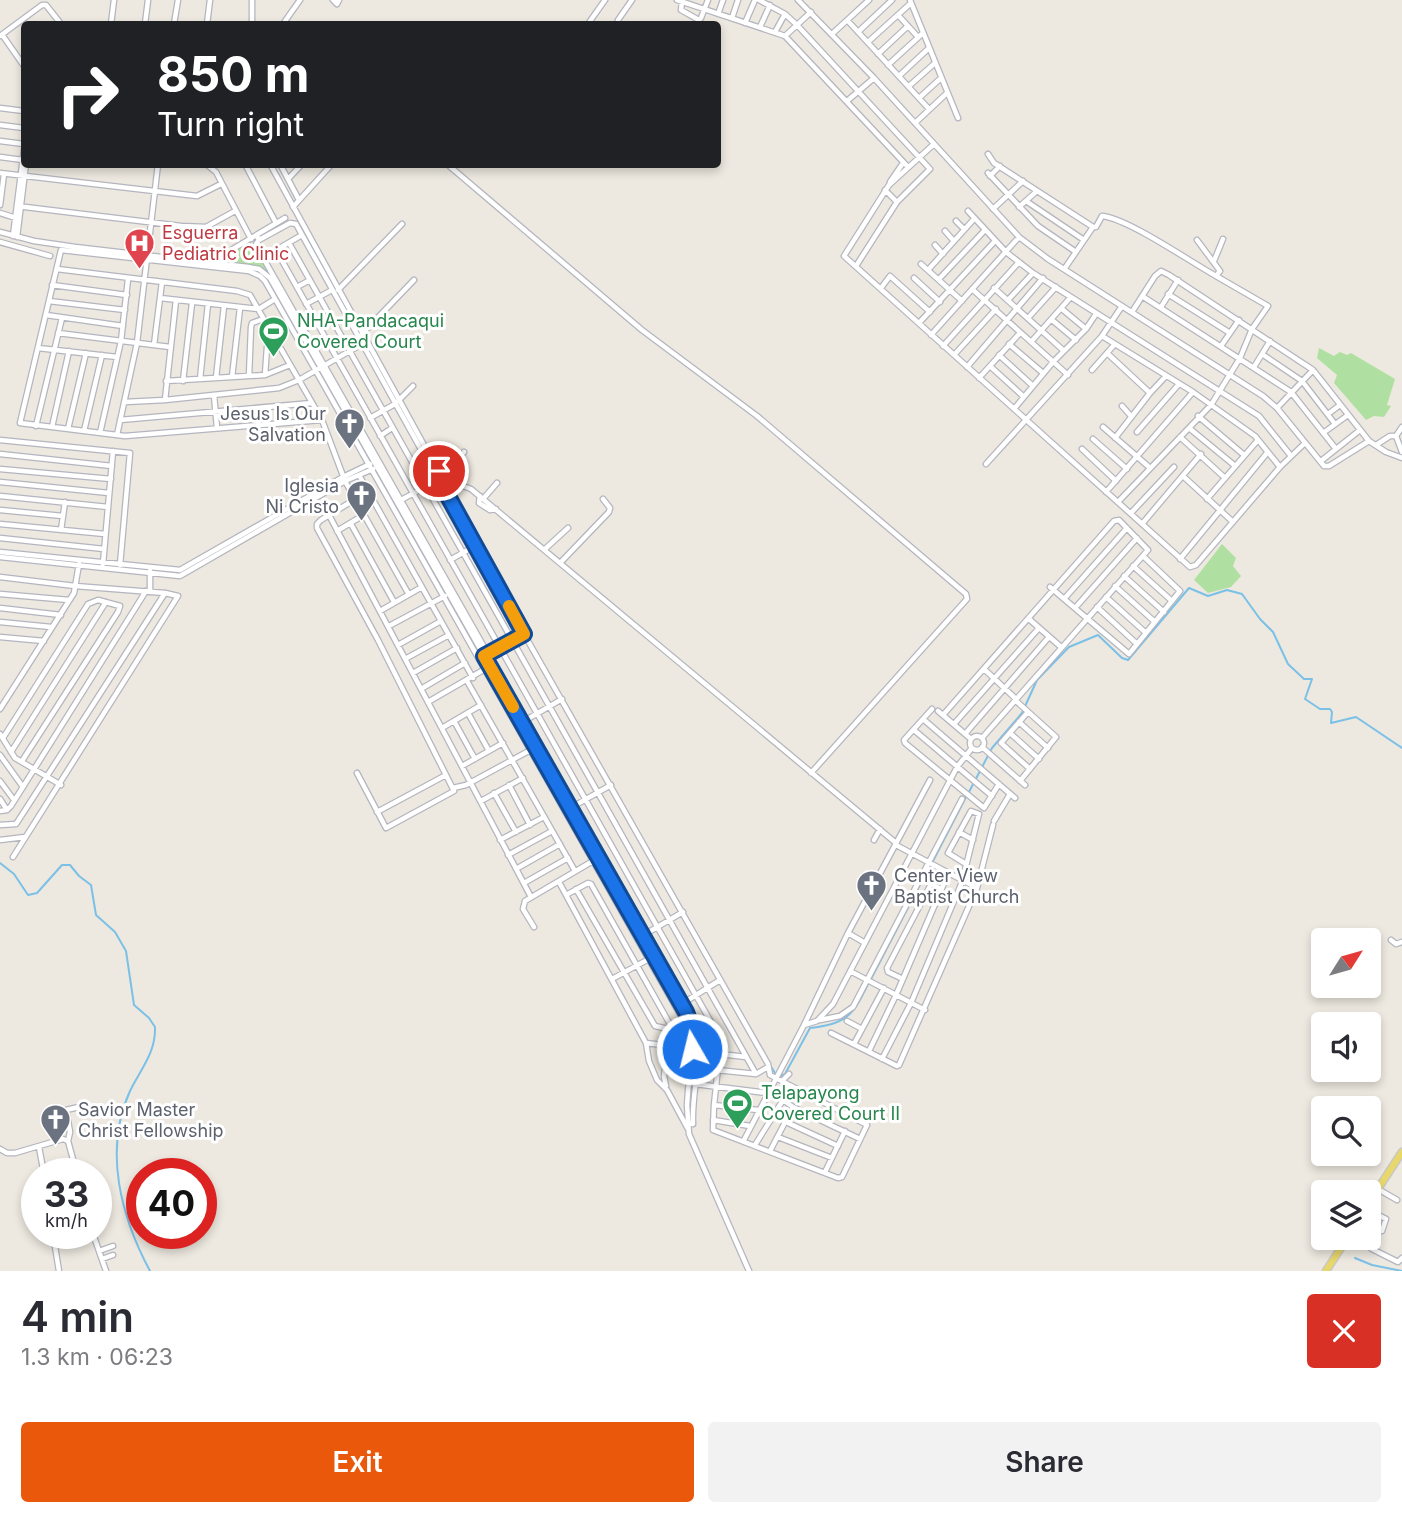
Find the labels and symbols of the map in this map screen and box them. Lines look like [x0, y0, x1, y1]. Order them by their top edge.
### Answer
place label: Esguerra Pediatric Clinic [162, 222, 289, 264]
hospital icon: Esguerra Pediatric Clinic [122, 226, 156, 270]
place label: NHA-Pandacaqui Covered Court [297, 310, 444, 352]
sports icon: NHA-Pandacaqui Covered Court [257, 314, 291, 358]
place label: Jesus Is Our Salvation [220, 403, 326, 445]
church icon: Jesus Is Our Salvation [332, 407, 366, 451]
pin [409, 441, 469, 501]
place label: Iglesia Ni Cristo [265, 475, 339, 517]
church icon: Iglesia Ni Cristo [345, 479, 379, 523]
place label: Center View Baptist Church [894, 865, 1019, 907]
church icon: Center View Baptist Church [854, 869, 888, 913]
north arrow [1311, 928, 1381, 998]
position arrow [655, 1012, 729, 1086]
place label: Telapayong Covered Court II [761, 1082, 900, 1124]
sports icon: Telapayong Covered Court II [721, 1086, 755, 1130]
place label: Savior Master Christ Fellowship [78, 1099, 224, 1141]
church icon: Savior Master Christ Fellowship [38, 1103, 72, 1147]
speed limit sign: 40 [126, 1158, 217, 1249]

